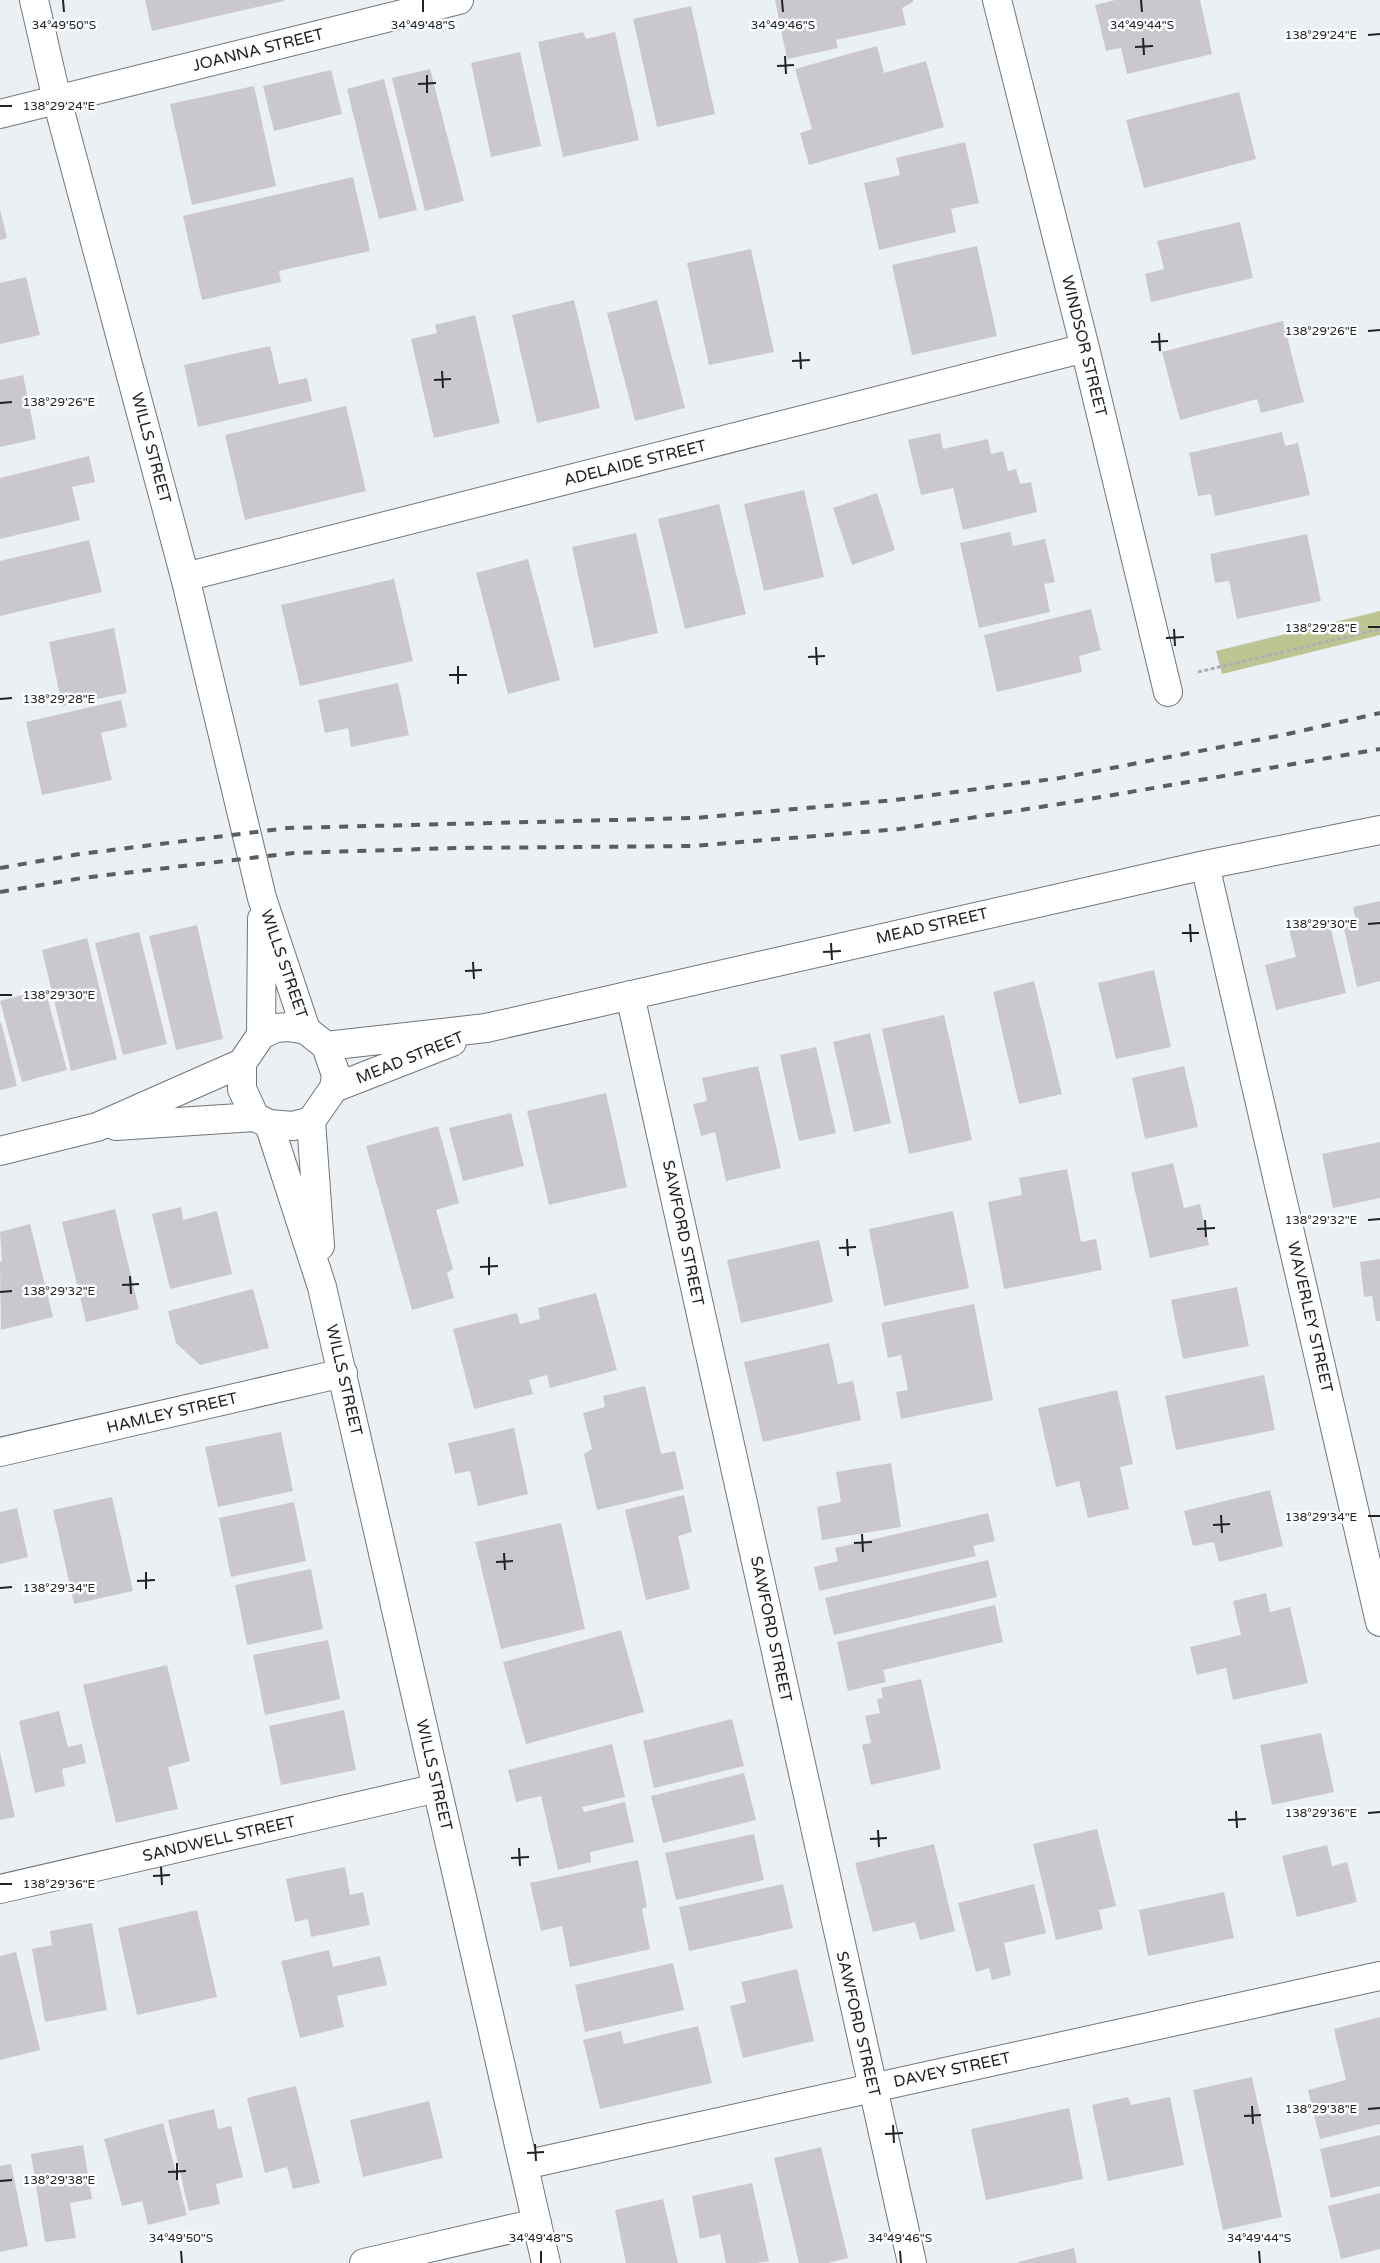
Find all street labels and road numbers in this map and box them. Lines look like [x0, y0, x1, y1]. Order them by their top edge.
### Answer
street label: JOANNA STREET [190, 24, 326, 76]
street label: WINDSOR STREET [1057, 273, 1111, 419]
street label: WILLS STREET [127, 390, 175, 506]
street label: ADELAIDE STREET [562, 436, 709, 490]
street label: MEAD STREET [874, 903, 990, 949]
street label: WILLS STREET [256, 907, 312, 1021]
street label: MEAD STREET [353, 1027, 467, 1089]
street label: SAWFORD STREET [658, 1158, 708, 1308]
street label: WAVERLEY STREET [1283, 1239, 1337, 1395]
street label: WILLS STREET [321, 1322, 367, 1438]
street label: HAMLEY STREET [105, 1388, 240, 1438]
street label: SAWFORD STREET [746, 1554, 796, 1704]
street label: WILLS STREET [411, 1717, 457, 1833]
street label: SANDWELL STREET [141, 1812, 298, 1866]
street label: SAWFORD STREET [832, 1949, 885, 2099]
street label: DAVEY STREET [892, 2048, 1013, 2092]

